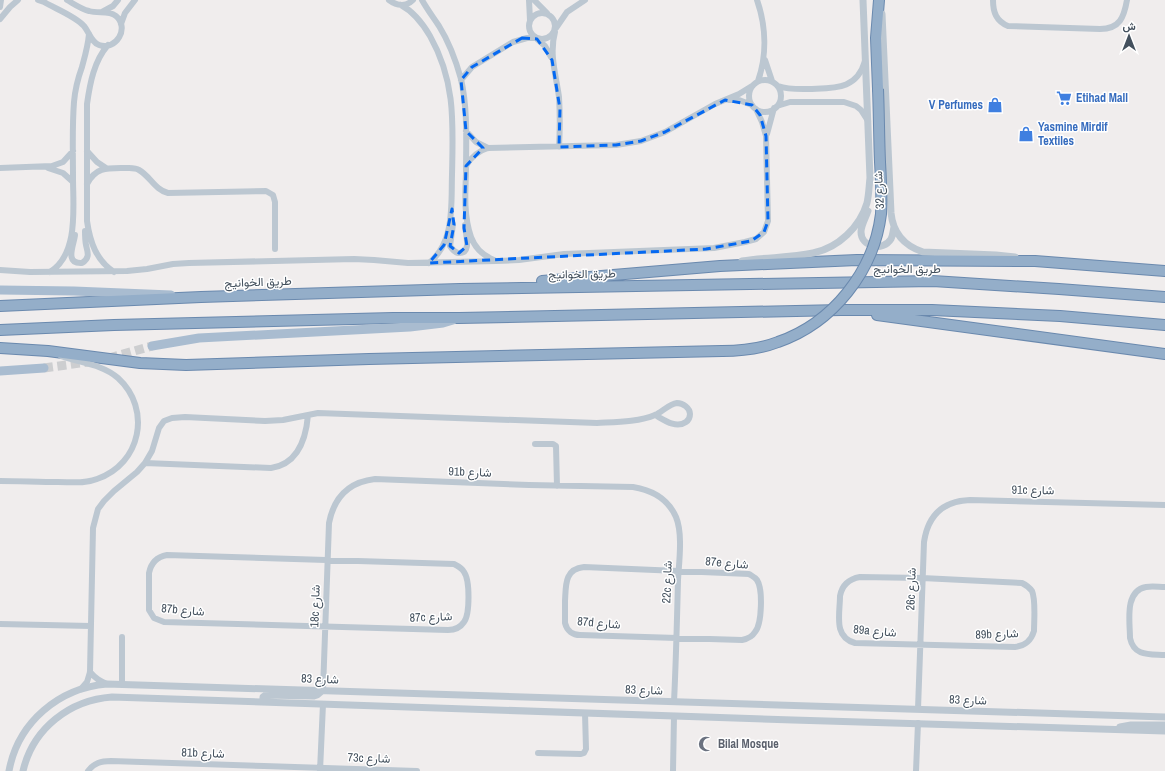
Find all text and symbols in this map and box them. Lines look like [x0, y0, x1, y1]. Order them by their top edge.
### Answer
north arrow [1109, 16, 1149, 56]
text: ش [1122, 19, 1136, 33]
supermarket icon: Etihad Mall [1055, 89, 1073, 107]
place label: Etihad Mall [1076, 90, 1128, 106]
shop icon: V Perfumes [986, 96, 1004, 114]
place label: V Perfumes [929, 97, 984, 113]
place label: Yasmine Mirdif Textiles [1038, 119, 1108, 149]
shop icon: Yasmine Mirdif Textiles [1017, 125, 1035, 143]
street label: شارع 32 [870, 171, 889, 209]
street label: طريق الخوانيج [873, 261, 941, 278]
street label: طريق الخوانيج [548, 265, 616, 284]
street label: طريق الخوانيج [224, 273, 292, 292]
street label: 91b شارع [448, 463, 492, 482]
street label: 91c شارع [1011, 482, 1055, 499]
street label: 87e شارع [705, 553, 749, 574]
street label: 22c شارع [658, 560, 677, 604]
street label: 26c شارع [902, 567, 921, 611]
street label: 18c شارع [306, 584, 325, 628]
street label: 87b شارع [161, 600, 205, 621]
street label: 87c شارع [409, 608, 453, 627]
street label: 87d شارع [577, 613, 621, 634]
street label: 89a شارع [853, 621, 897, 642]
street label: 89b شارع [975, 625, 1019, 644]
street label: شارع 83 [301, 670, 339, 689]
street label: شارع 83 [625, 681, 663, 700]
street label: شارع 83 [949, 691, 987, 710]
mosque icon: Bilal Mosque [697, 735, 715, 753]
place label: Bilal Mosque [718, 736, 779, 752]
street label: 81b شارع [181, 744, 225, 763]
street label: 73c شارع [347, 749, 391, 768]

